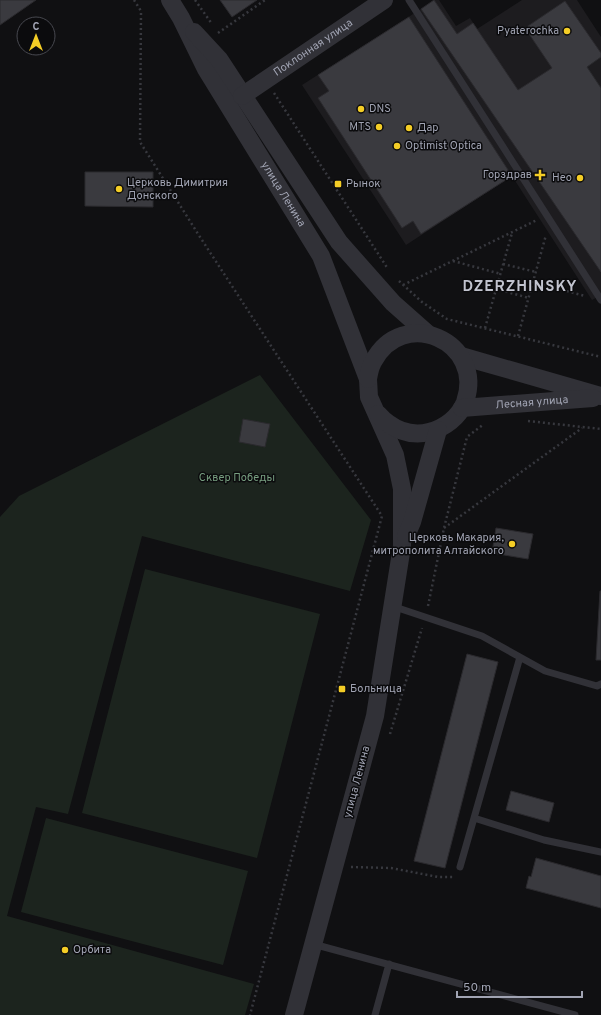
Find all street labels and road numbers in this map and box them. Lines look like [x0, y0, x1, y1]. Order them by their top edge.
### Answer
street label: Поклонная улица [271, 16, 356, 80]
street label: улица Ленина [258, 159, 309, 230]
street label: Лесная улица [495, 393, 569, 412]
street label: улица Ленина [341, 744, 373, 820]

